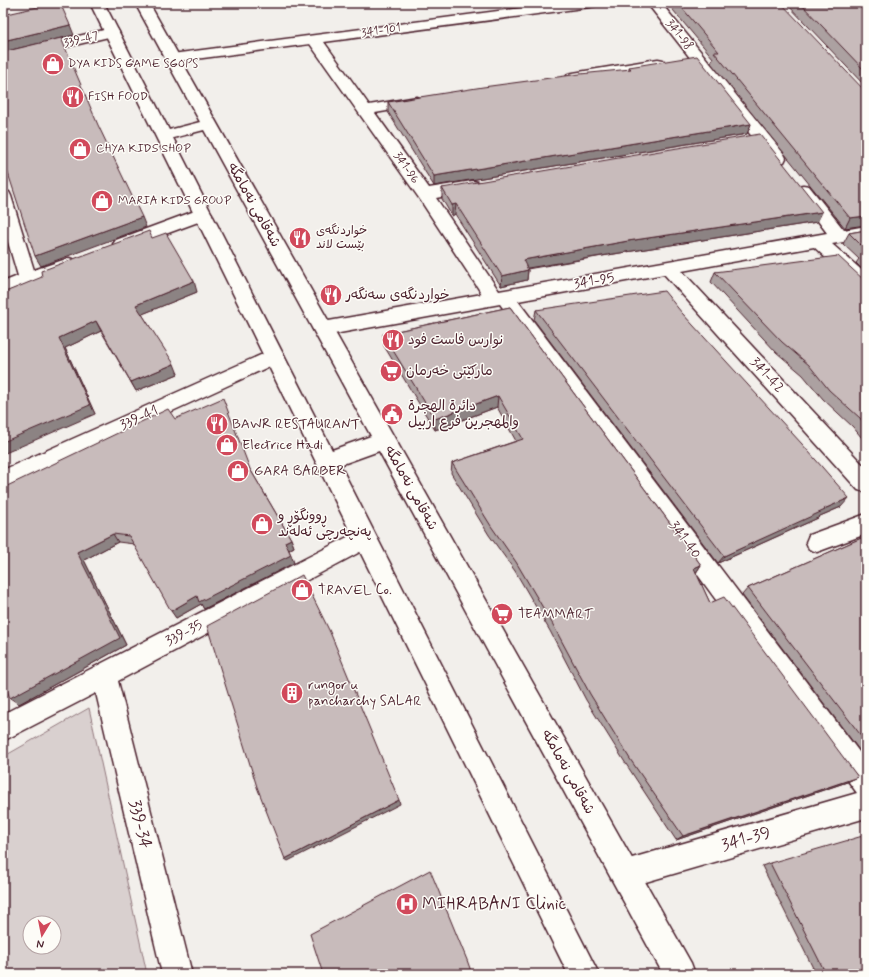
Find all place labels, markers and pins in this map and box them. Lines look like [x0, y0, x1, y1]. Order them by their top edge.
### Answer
shop icon: DYA KIDS GAME SGOPS [40, 51, 66, 77]
place label: DYA KIDS GAME SGOPS [68, 56, 198, 72]
restaurant icon: FISH FOOD [60, 84, 86, 110]
place label: FISH FOOD [88, 89, 148, 105]
shop icon: CHYA KIDS SHOP [67, 136, 93, 162]
place label: CHYA KIDS SHOP [96, 141, 191, 157]
shop icon: MARIA KIDS GROUP [89, 188, 115, 214]
place label: MARIA KIDS GROUP [118, 193, 231, 209]
place label: خواردنگەی بێست لاند [316, 223, 367, 253]
restaurant icon: خواردنگەی بێست لاند [287, 225, 313, 251]
restaurant icon: خواردنگەی سەنگەر [318, 282, 344, 308]
place label: خواردنگەی سەنگەر [345, 286, 450, 304]
restaurant icon: نوارس فاست فود [380, 327, 406, 353]
place label: نوارس فاست فود [408, 331, 504, 349]
supermarket icon: مارکێتی خەرمان [378, 358, 404, 384]
place label: مارکێتی خەرمان [406, 362, 493, 380]
place label: دائرة الهجرة والمهجرين فرع اربيل [408, 397, 519, 432]
public building icon: دائرة الهجرة والمهجرين فرع اربيل [379, 401, 405, 427]
restaurant icon: BAWR RESTAURANT [204, 411, 230, 437]
place label: BAWR RESTAURANT [232, 415, 360, 433]
shop icon: Electrice Hadi [214, 432, 240, 458]
place label: Electrice Hadi [242, 436, 323, 454]
shop icon: GARA BARBER [225, 458, 251, 484]
place label: GARA BARBER [254, 462, 346, 480]
place label: ڕوونگۆڕ و پەنچەرچی ئەلەند [277, 507, 372, 541]
shop icon: ڕوونگۆڕ و پەنچەرچی ئەلەند [249, 511, 275, 537]
shop icon: TRAVEL Co. [289, 577, 315, 603]
place label: TRAVEL Co. [318, 581, 392, 599]
supermarket icon: TEAMMART [489, 601, 515, 627]
place label: TEAMMART [518, 605, 593, 623]
place label: rungor u pancharchy SALAR [308, 676, 421, 710]
building icon: rungor u pancharchy SALAR [279, 680, 305, 706]
hospital icon: MIHRABANI Clinic [394, 891, 420, 917]
place label: MIHRABANI Clinic [422, 893, 567, 915]

